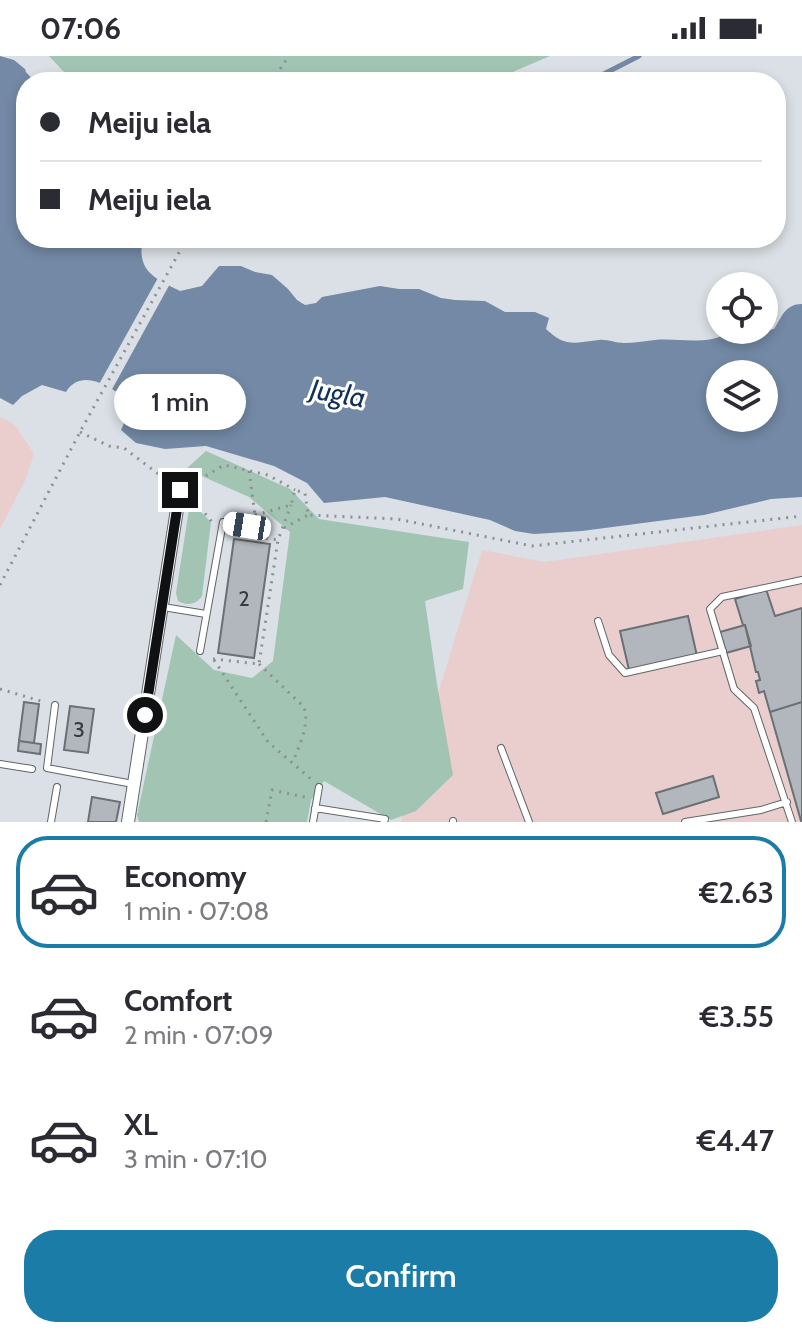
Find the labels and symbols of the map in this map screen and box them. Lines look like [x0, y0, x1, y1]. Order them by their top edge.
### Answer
water label: Jugla [305, 371, 368, 415]
callout: 1 min [114, 374, 246, 430]
route end [162, 472, 198, 508]
car [221, 510, 273, 542]
house number: 2 [238, 585, 250, 612]
route start [127, 697, 163, 733]
house number: 3 [73, 716, 85, 743]

